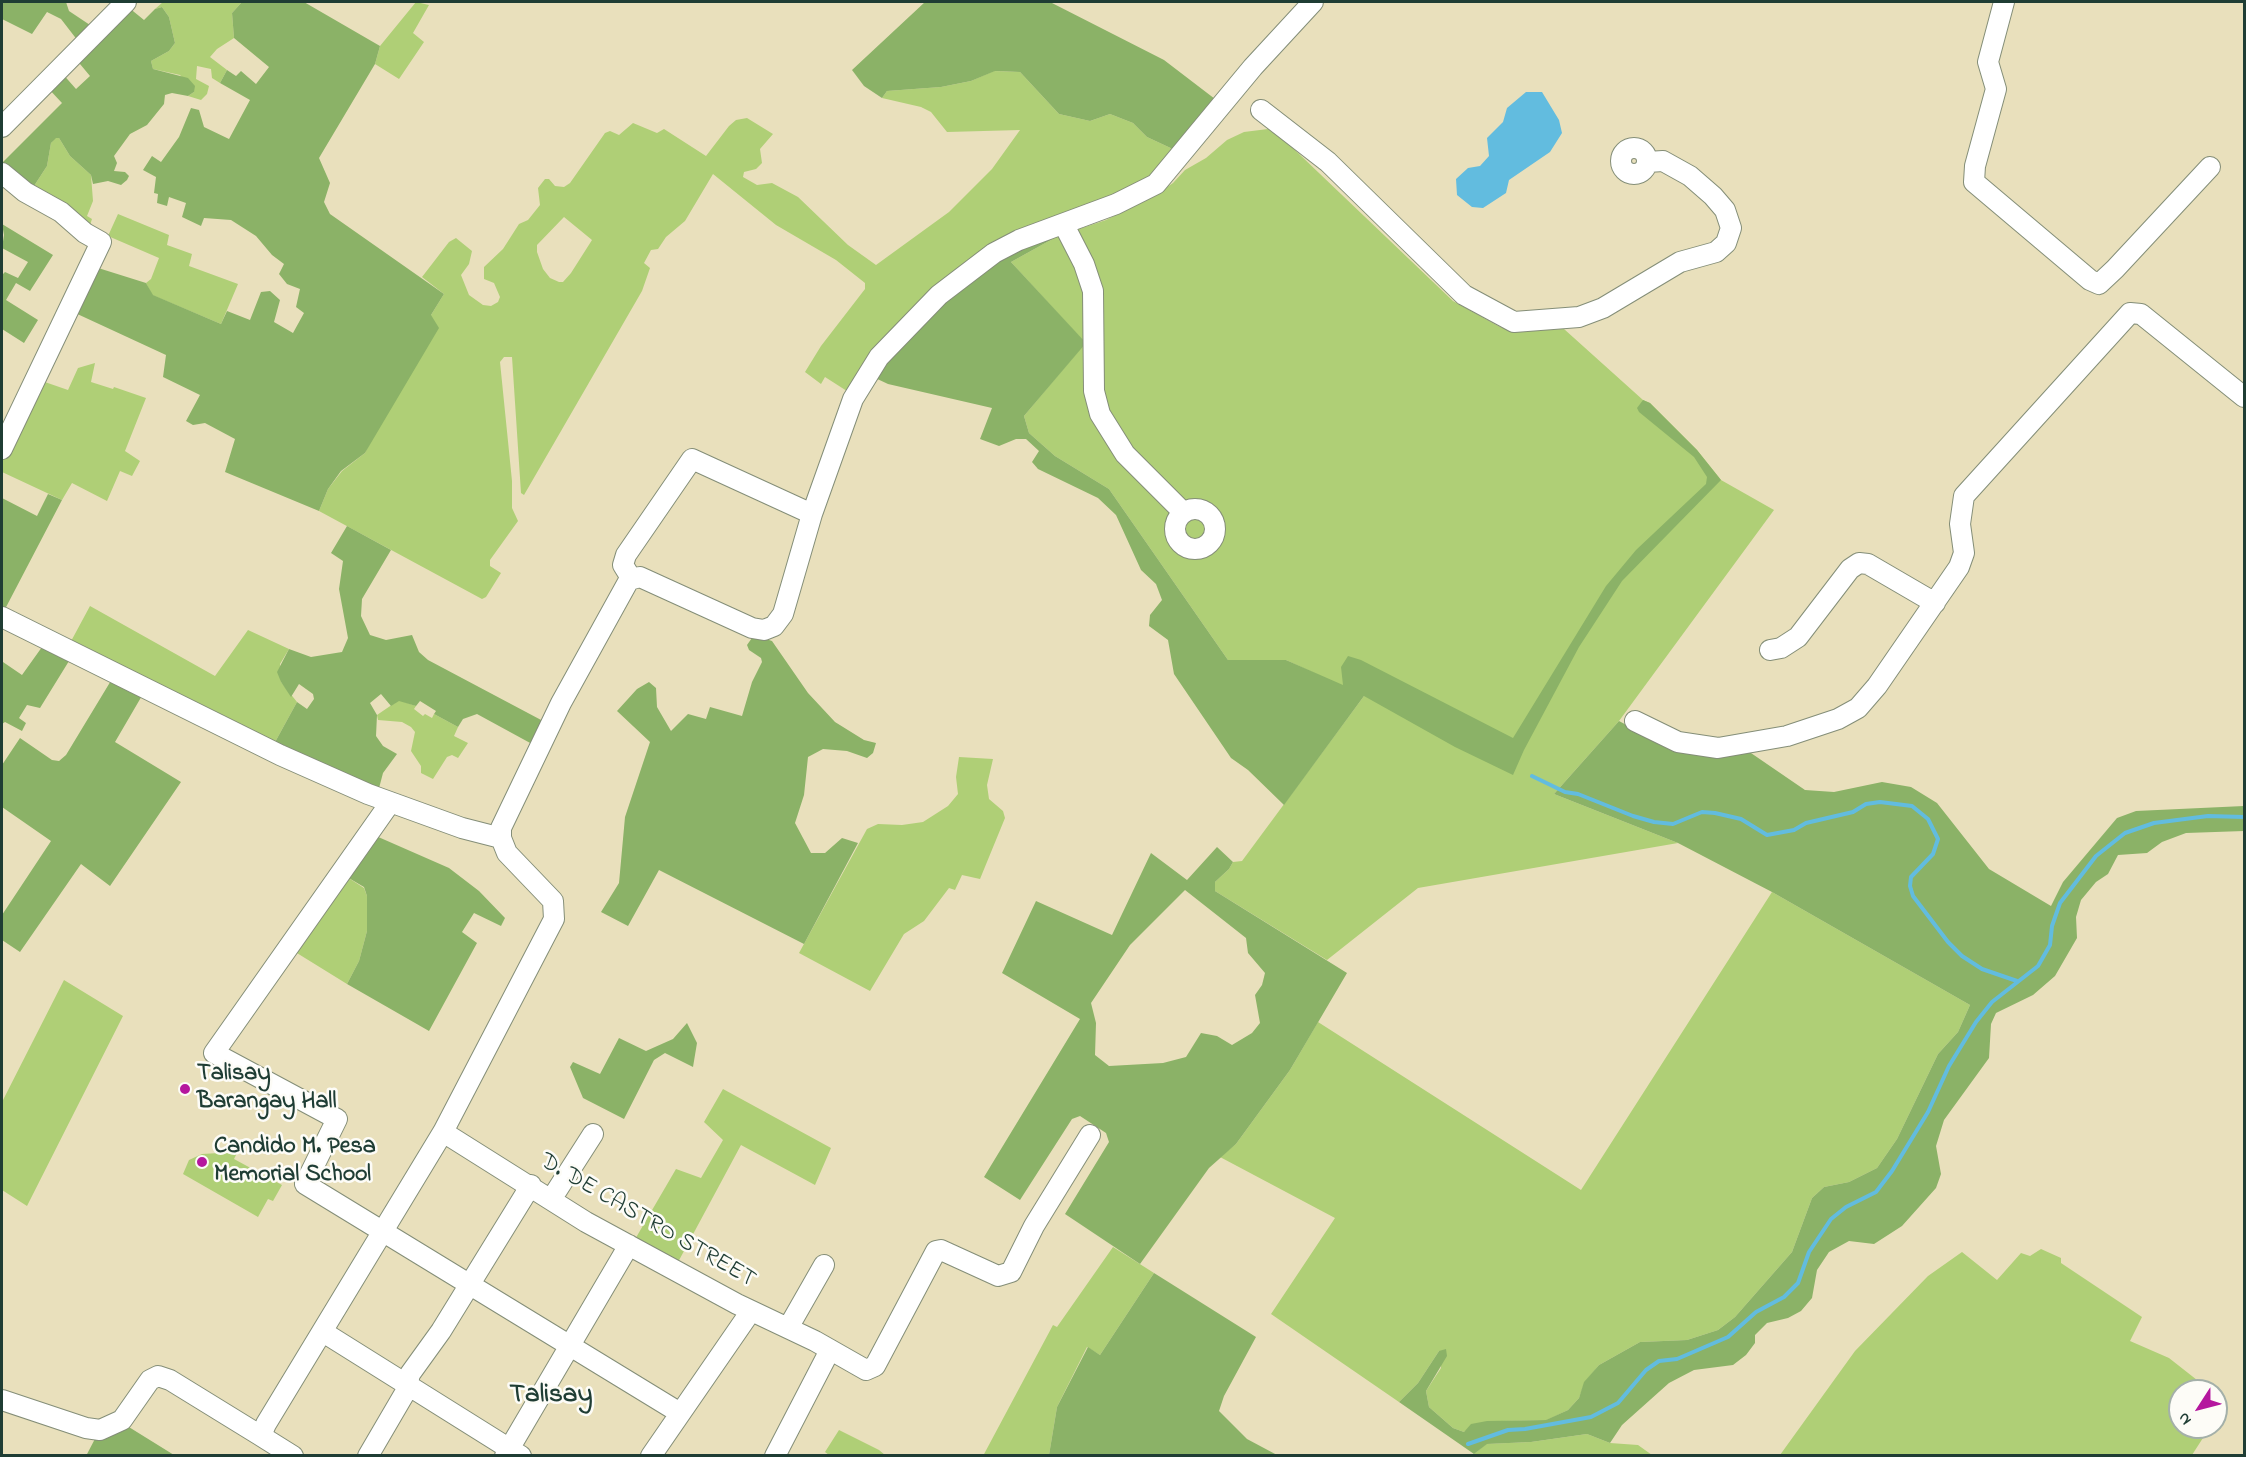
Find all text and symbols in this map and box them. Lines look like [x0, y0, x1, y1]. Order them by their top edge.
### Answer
place label: Talisay Barangay Hall [197, 1061, 336, 1117]
marker: Talisay Barangay Hall [178, 1082, 192, 1096]
place label: Candido M. Pesa Memorial School [214, 1134, 376, 1190]
street label: D. DE CASTRO STREET [534, 1148, 760, 1296]
marker: Candido M. Pesa Memorial School [195, 1155, 209, 1169]
north arrow [2168, 1379, 2228, 1439]
district label: Talisay [510, 1381, 592, 1413]
text: N [2172, 1407, 2198, 1430]

